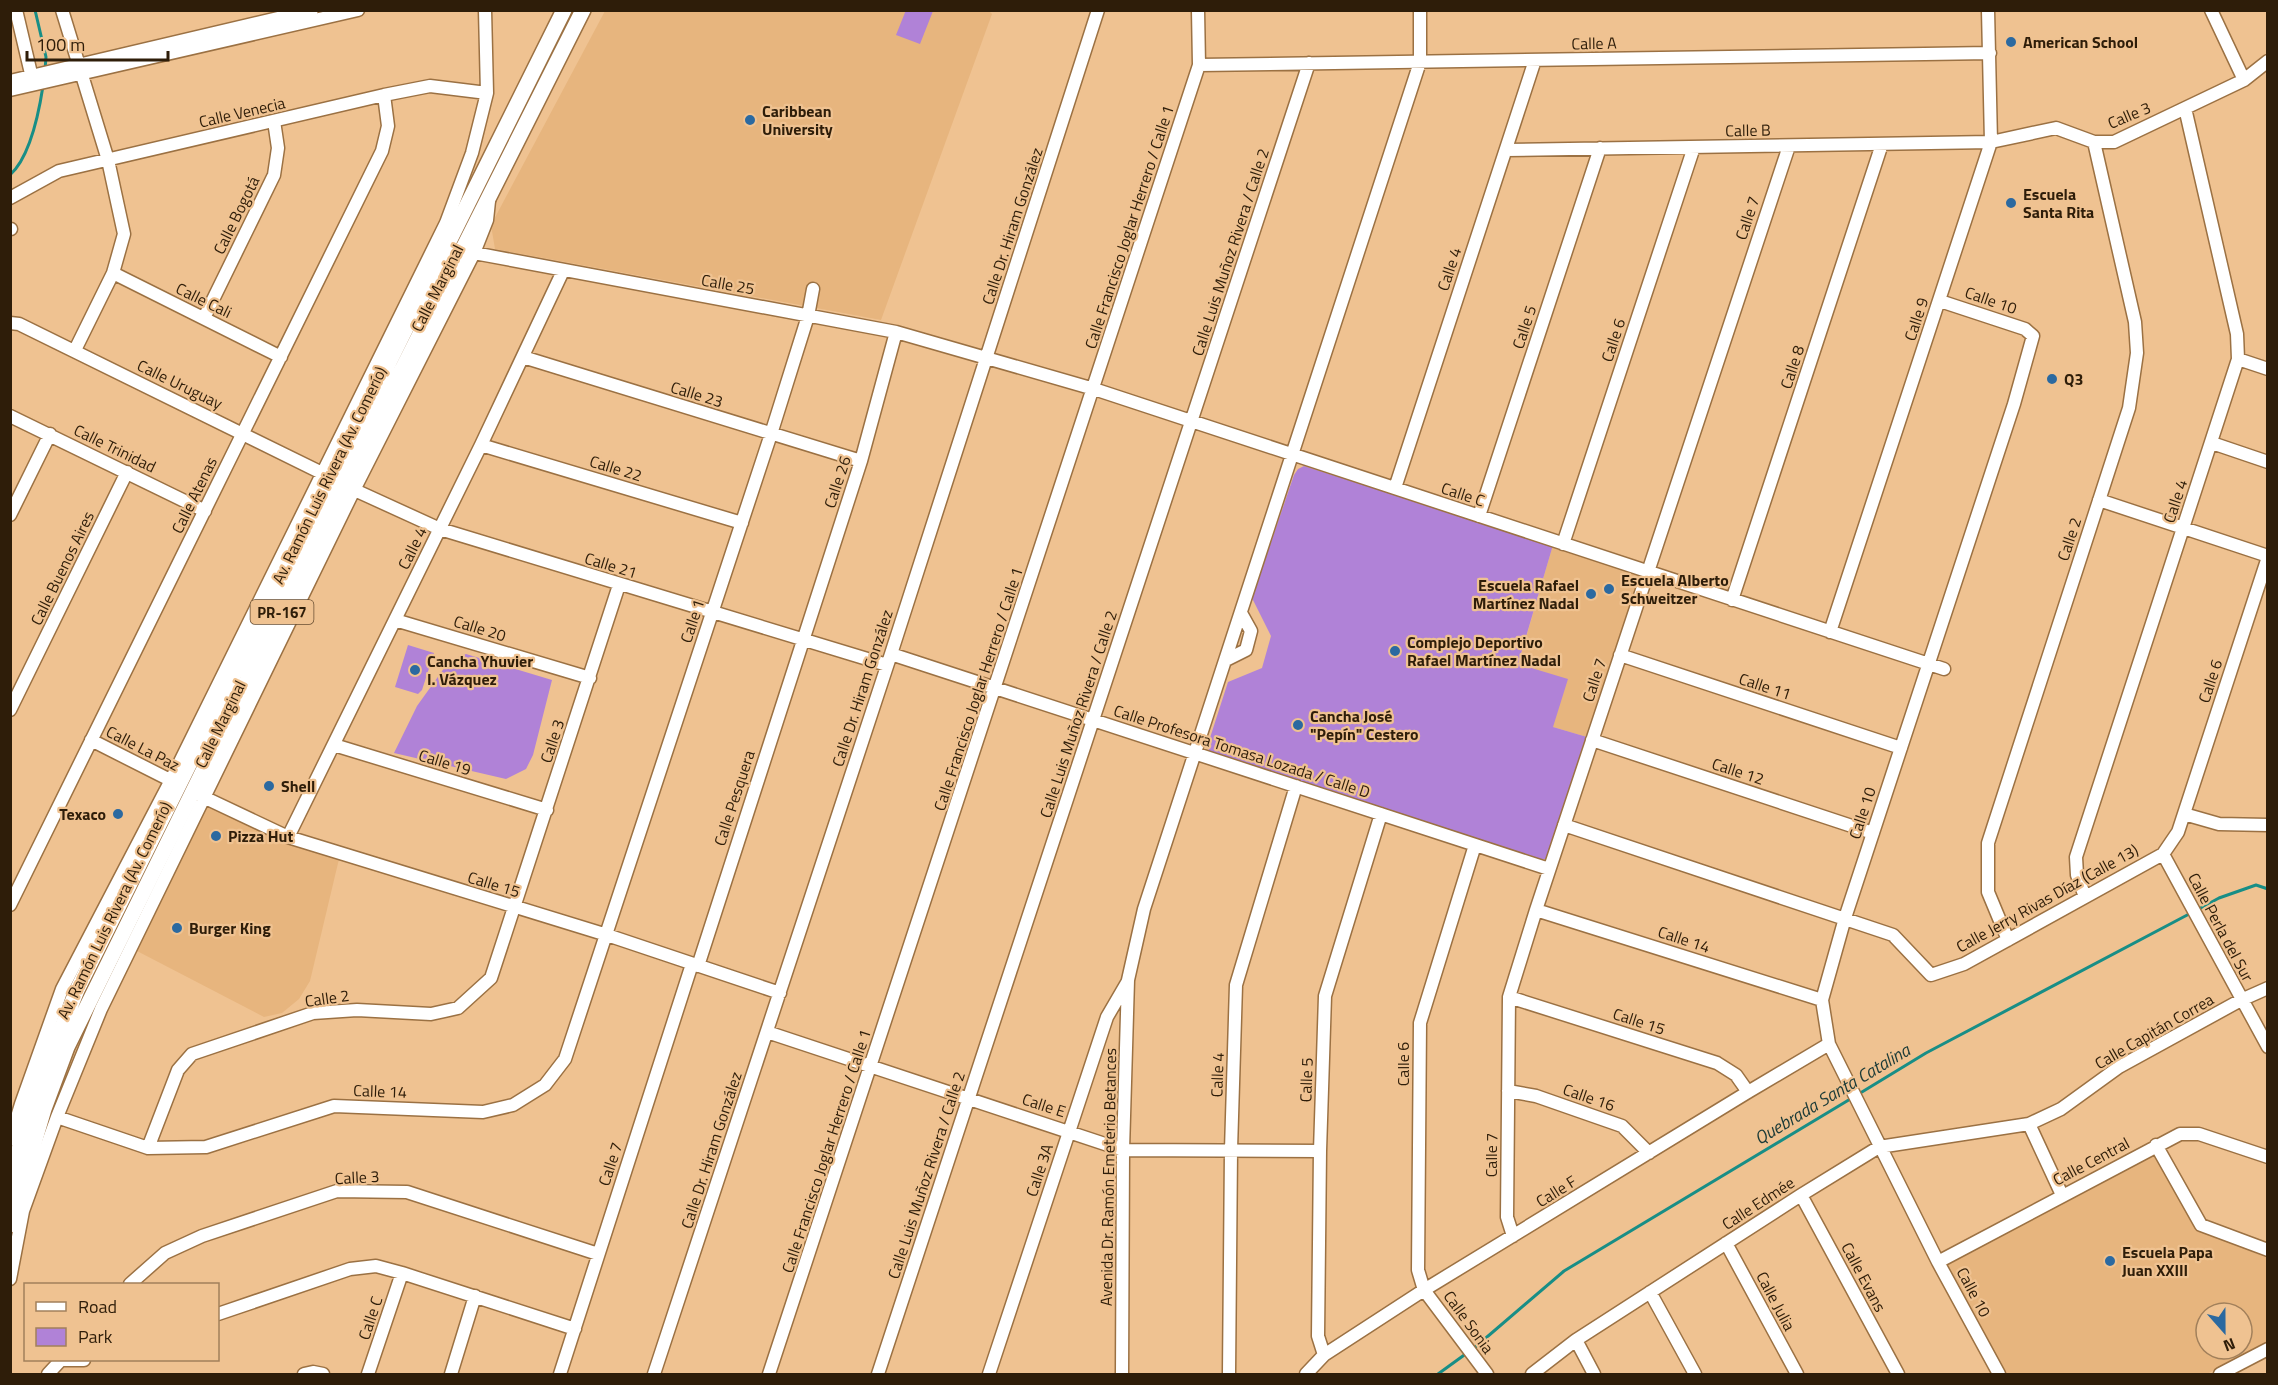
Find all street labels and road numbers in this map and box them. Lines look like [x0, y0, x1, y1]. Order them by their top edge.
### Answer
street label: Calle A [1571, 31, 1617, 55]
street label: Calle Venecia [197, 90, 287, 134]
street label: Calle 3 [2104, 95, 2154, 135]
street label: Calle Francisco Joglar Herrero / Calle 1 [1078, 102, 1180, 352]
street label: Calle B [1725, 118, 1771, 142]
street label: Calle Dr. Hiram González [975, 144, 1049, 308]
street label: Calle Luis Muñoz Rivera / Calle 2 [1185, 145, 1275, 359]
street label: Calle Bogotá [207, 172, 265, 258]
street label: Calle 7 [1729, 193, 1765, 243]
street label: Calle Marginal [405, 240, 469, 336]
street label: Calle 4 [1431, 244, 1467, 294]
street label: Calle 25 [700, 268, 757, 300]
street label: Calle Cali [172, 276, 236, 324]
street label: Calle 10 [1962, 280, 2020, 320]
street label: Calle 9 [1898, 294, 1934, 344]
street label: Calle 5 [1506, 302, 1542, 352]
street label: Calle 6 [1595, 315, 1631, 365]
street label: Calle 8 [1774, 342, 1810, 392]
street label: Calle Uruguay [133, 353, 227, 415]
street label: Av. Ramón Luis Rivera (Av. Comerío) [266, 362, 392, 588]
street label: Calle 23 [668, 375, 726, 413]
street label: Calle Trinidad [70, 418, 160, 478]
street label: Calle 22 [587, 449, 645, 487]
street label: Calle Atenas [165, 453, 223, 537]
street label: Calle 26 [817, 453, 857, 511]
street label: Calle C [1438, 476, 1488, 512]
street label: Calle 4 [2157, 476, 2193, 526]
street label: Calle Buenos Aires [24, 507, 100, 629]
street label: Calle 2 [2051, 514, 2087, 564]
street label: Calle 4 [391, 523, 433, 573]
street label: Calle 21 [582, 546, 640, 584]
street label: Calle Francisco Joglar Herrero / Calle 1 [927, 564, 1029, 814]
street label: Calle 1 [674, 596, 710, 646]
road number: PR-167 [250, 600, 314, 624]
street label: Calle Dr. Hiram González [825, 606, 899, 770]
street label: Calle Luis Muñoz Rivera / Calle 2 [1033, 607, 1123, 821]
street label: Calle 20 [451, 609, 509, 647]
street label: Calle 7 [1576, 655, 1612, 705]
street label: Calle 6 [2192, 656, 2228, 706]
street label: Calle 11 [1736, 666, 1794, 706]
street label: Calle Marginal [188, 676, 252, 772]
street label: Calle Profesora Tomasa Lozada / Calle D [1111, 698, 1373, 804]
street label: Calle 3 [534, 716, 570, 766]
street label: Calle La Paz [102, 719, 184, 777]
street label: Calle 19 [416, 743, 474, 781]
street label: Calle Pesquera [707, 747, 761, 849]
street label: Calle 12 [1709, 751, 1767, 791]
street label: Calle 10 [1842, 784, 1882, 842]
street label: Av. Ramón Luis Rivera (Av. Comerío) [51, 797, 177, 1023]
street label: Calle Jerry Rivas Díaz (Calle 13) [1951, 838, 2143, 958]
street label: Calle 15 [465, 865, 523, 903]
street label: Calle Perla del Sur [2182, 868, 2260, 986]
street label: Calle 14 [1655, 919, 1713, 959]
street label: Calle 2 [303, 983, 351, 1013]
street label: Calle Capitán Correa [2090, 987, 2218, 1075]
street label: Calle 15 [1610, 1001, 1668, 1041]
street label: Calle Francisco Joglar Herrero / Calle 1 [775, 1026, 877, 1276]
street label: Calle 6 [1391, 1042, 1415, 1086]
street label: Avenida Dr. Ramón Emeterio Betances [1094, 1048, 1122, 1306]
street label: Calle 4 [1204, 1052, 1230, 1098]
street label: Calle 5 [1293, 1057, 1319, 1103]
street label: Calle Dr. Hiram González [674, 1068, 748, 1232]
street label: Calle Luis Muñoz Rivera / Calle 2 [881, 1068, 971, 1282]
street label: Calle 16 [1560, 1077, 1618, 1117]
street label: Calle 14 [353, 1078, 407, 1104]
street label: Calle E [1019, 1087, 1069, 1123]
street label: Calle Central [2048, 1131, 2134, 1191]
street label: Calle 7 [1479, 1133, 1503, 1177]
street label: Calle 7 [592, 1139, 628, 1189]
street label: Calle 3A [1019, 1140, 1059, 1199]
street label: Calle 3 [334, 1164, 380, 1190]
street label: Calle F [1531, 1169, 1581, 1213]
street label: Calle Edmée [1717, 1170, 1799, 1236]
street label: Calle Evans [1836, 1238, 1892, 1316]
street label: Calle 10 [1951, 1263, 1997, 1321]
street label: Calle Julia [1750, 1267, 1802, 1335]
street label: Calle Sonia [1438, 1285, 1500, 1359]
street label: Calle C [352, 1293, 388, 1343]

